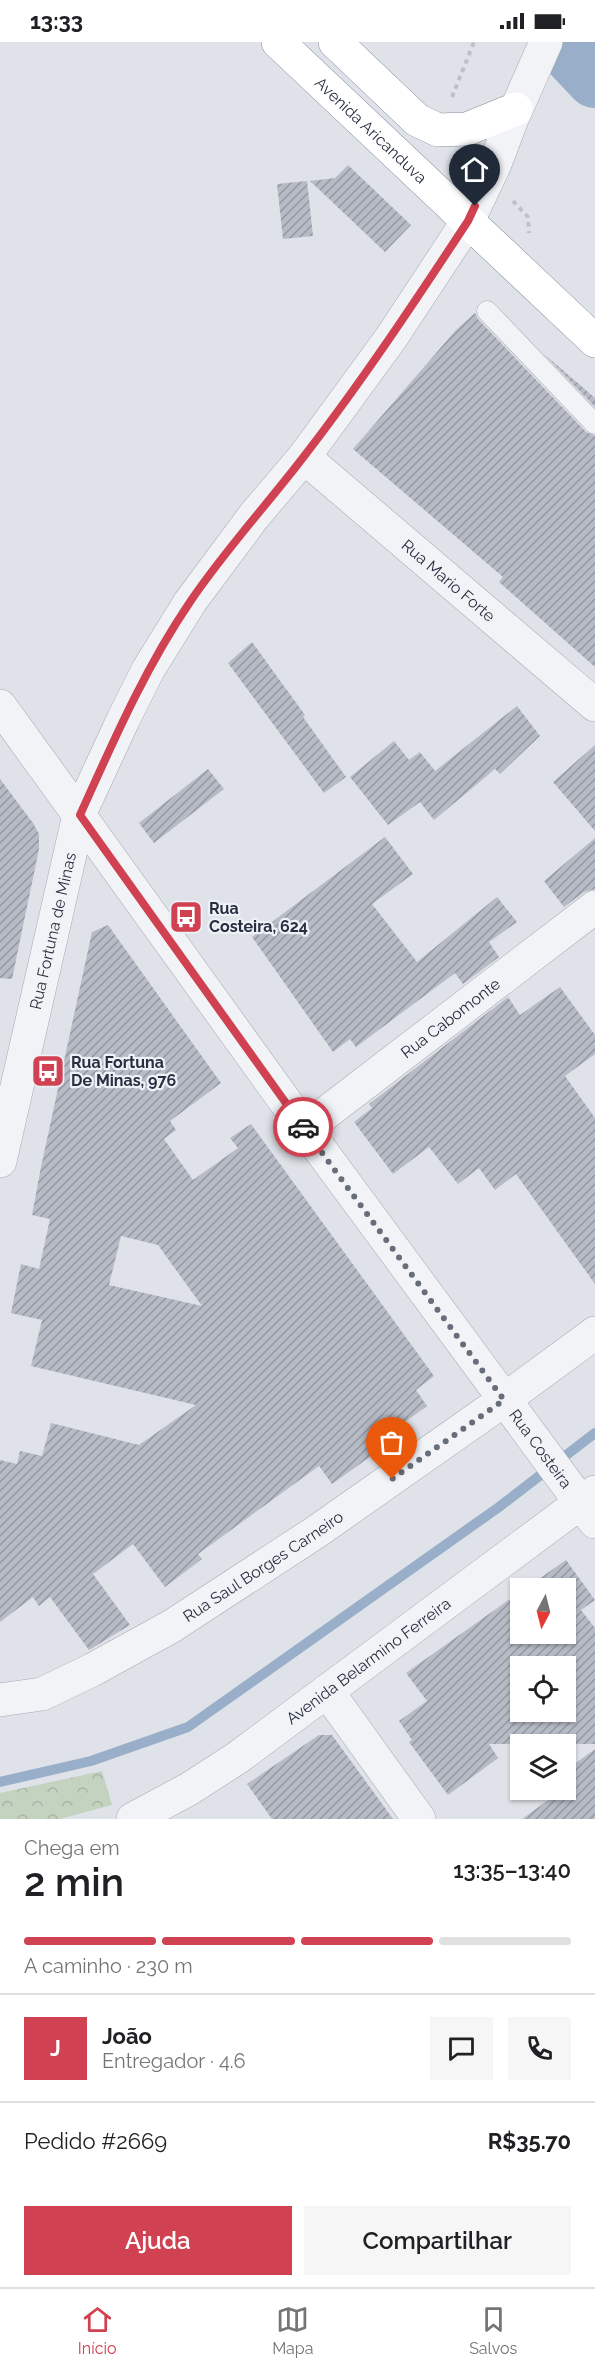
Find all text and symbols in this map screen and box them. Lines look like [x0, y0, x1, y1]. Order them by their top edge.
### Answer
text: 13:33 [30, 8, 83, 34]
street label: Avenida Aricanduva [311, 73, 431, 187]
pin [449, 144, 500, 206]
icon: home [458, 153, 491, 186]
street label: Rua Mario Forte [398, 536, 499, 626]
street label: Rua Fortuna de Minas [26, 850, 80, 1011]
bus stop icon: Rua Costeira, 624 [168, 899, 204, 935]
place label: Rua Costeira, 624 [209, 899, 308, 936]
street label: Rua Cabomonte [397, 974, 504, 1062]
bus stop icon: Rua Fortuna De Minas, 976 [30, 1053, 66, 1089]
place label: Rua Fortuna De Minas, 976 [71, 1053, 177, 1090]
courier [273, 1097, 333, 1157]
icon: car [287, 1111, 320, 1144]
street label: Rua Costeira [505, 1406, 576, 1492]
pin [366, 1417, 417, 1479]
icon: bag [375, 1426, 408, 1459]
street label: Rua Saul Borges Carneiro [180, 1507, 347, 1626]
north arrow [510, 1578, 576, 1644]
map controls [510, 1578, 576, 1800]
street label: Avenida Belarmino Ferreira [282, 1594, 454, 1728]
button: locate [510, 1656, 576, 1722]
button: layers [510, 1734, 576, 1800]
text: Chega em [24, 1836, 120, 1860]
text: 13:35–13:40 [453, 1857, 571, 1883]
text: 2 min [24, 1859, 124, 1905]
text: A caminho · 230 m [24, 1954, 193, 1978]
button: chat [430, 2017, 493, 2080]
button: phone [508, 2017, 571, 2080]
text: João [102, 2023, 152, 2049]
text: J [50, 2035, 61, 2061]
text: Entregador · 4.6 [102, 2049, 246, 2073]
text: Pedido #2669 [24, 2128, 167, 2154]
text: R$35.70 [488, 2128, 571, 2154]
button: Ajuda [24, 2206, 292, 2275]
button: Compartilhar [304, 2206, 571, 2275]
tab: Início [78, 2303, 116, 2358]
tab: Mapa [272, 2303, 313, 2358]
tab: Salvos [469, 2303, 517, 2358]

